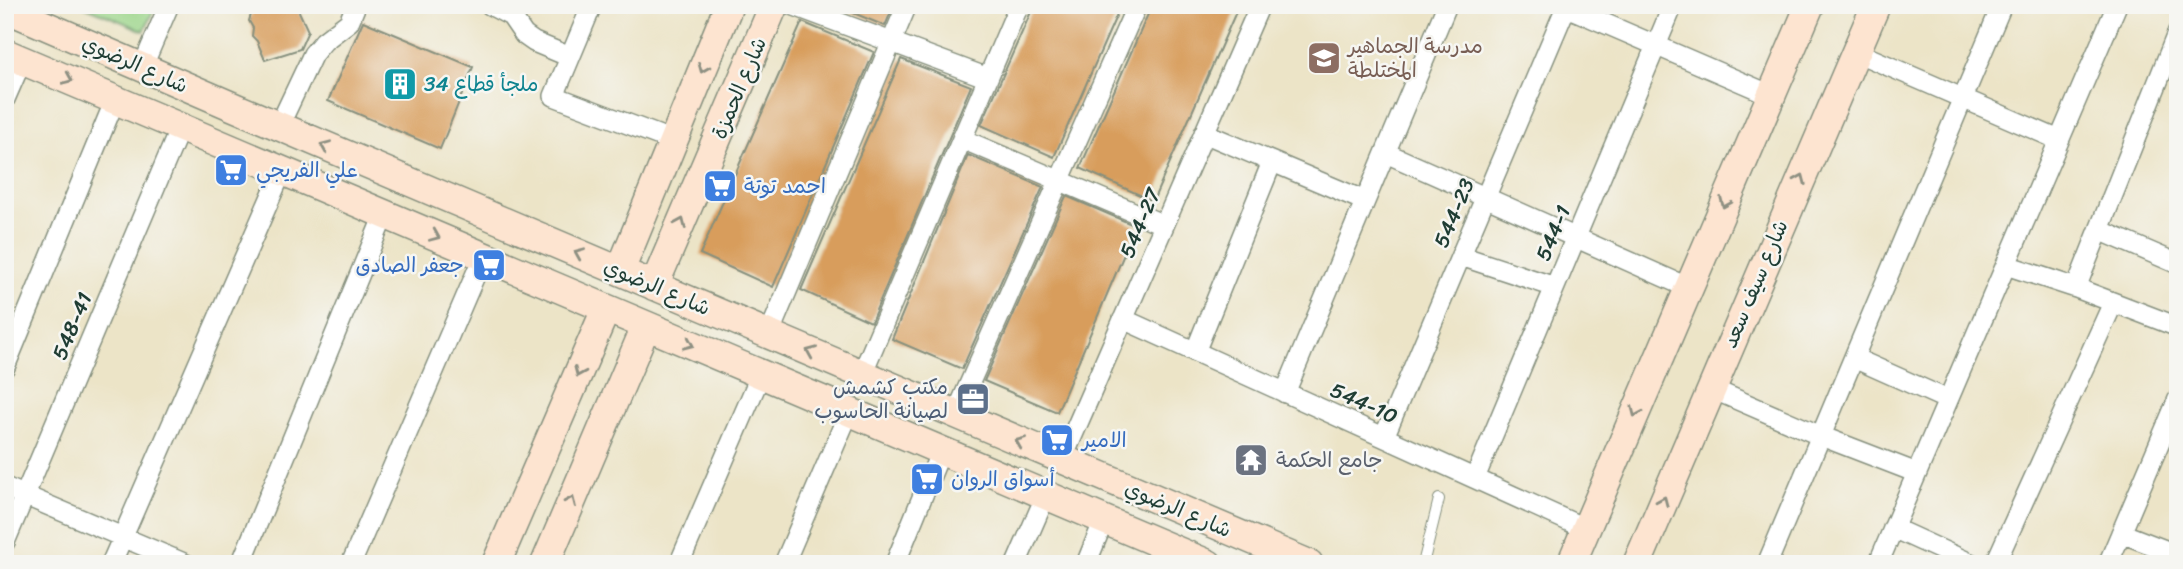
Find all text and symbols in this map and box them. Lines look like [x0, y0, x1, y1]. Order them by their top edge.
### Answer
street label: شارع الرضوي [76, 24, 194, 104]
place label: مدرسة الجماهير المختلطة [1346, 27, 1483, 89]
street label: شارع الحمزة [700, 31, 778, 145]
school or university icon: مدرسة الجماهير المختلطة [1305, 39, 1343, 77]
one-way arrow [698, 62, 712, 74]
building icon: ملجأ قطاع 34 [381, 65, 419, 103]
place label: ملجأ قطاع 34 [424, 65, 539, 103]
one-way arrow [61, 71, 73, 85]
one-way arrow [320, 140, 332, 154]
supermarket icon: علي الفريجي [212, 151, 250, 189]
place label: علي الفريجي [256, 151, 358, 189]
supermarket icon: احمد توتة [701, 167, 739, 205]
place label: احمد توتة [744, 167, 826, 205]
street label: 544-23 [1422, 172, 1486, 254]
one-way arrow [1793, 174, 1807, 186]
street label: 544-27 [1108, 180, 1173, 264]
one-way arrow [1719, 196, 1733, 208]
street label: 544-1 [1524, 199, 1582, 267]
street label: شارع سيف سعد [1711, 214, 1799, 354]
one-way arrow [672, 218, 686, 230]
one-way arrow [428, 228, 440, 242]
place label: جعفر الصادق [355, 246, 464, 284]
supermarket icon: جعفر الصادق [470, 246, 508, 284]
street label: شارع الرضوي [597, 247, 717, 327]
one-way arrow [574, 248, 586, 262]
street label: 548-41 [41, 286, 103, 366]
one-way arrow [682, 336, 695, 350]
one-way arrow [806, 347, 818, 361]
one-way arrow [573, 364, 587, 377]
place label: مكتب كشمش لصيانة الحاسوب [814, 368, 948, 430]
street label: 544-10 [1324, 371, 1404, 435]
office icon: مكتب كشمش لصيانة الحاسوب [954, 380, 992, 418]
one-way arrow [1630, 405, 1644, 418]
supermarket icon: الامير [1038, 421, 1076, 459]
place label: الامير [1080, 421, 1127, 459]
one-way arrow [1015, 436, 1028, 450]
temple icon: جامع الحكمة [1232, 441, 1270, 479]
place label: جامع الحكمة [1276, 441, 1383, 479]
supermarket icon: أسواق الروان [908, 460, 946, 498]
place label: أسواق الروان [951, 460, 1055, 498]
street label: شارع الرضوي [1118, 469, 1238, 549]
one-way arrow [563, 496, 577, 508]
one-way arrow [1655, 496, 1669, 508]

